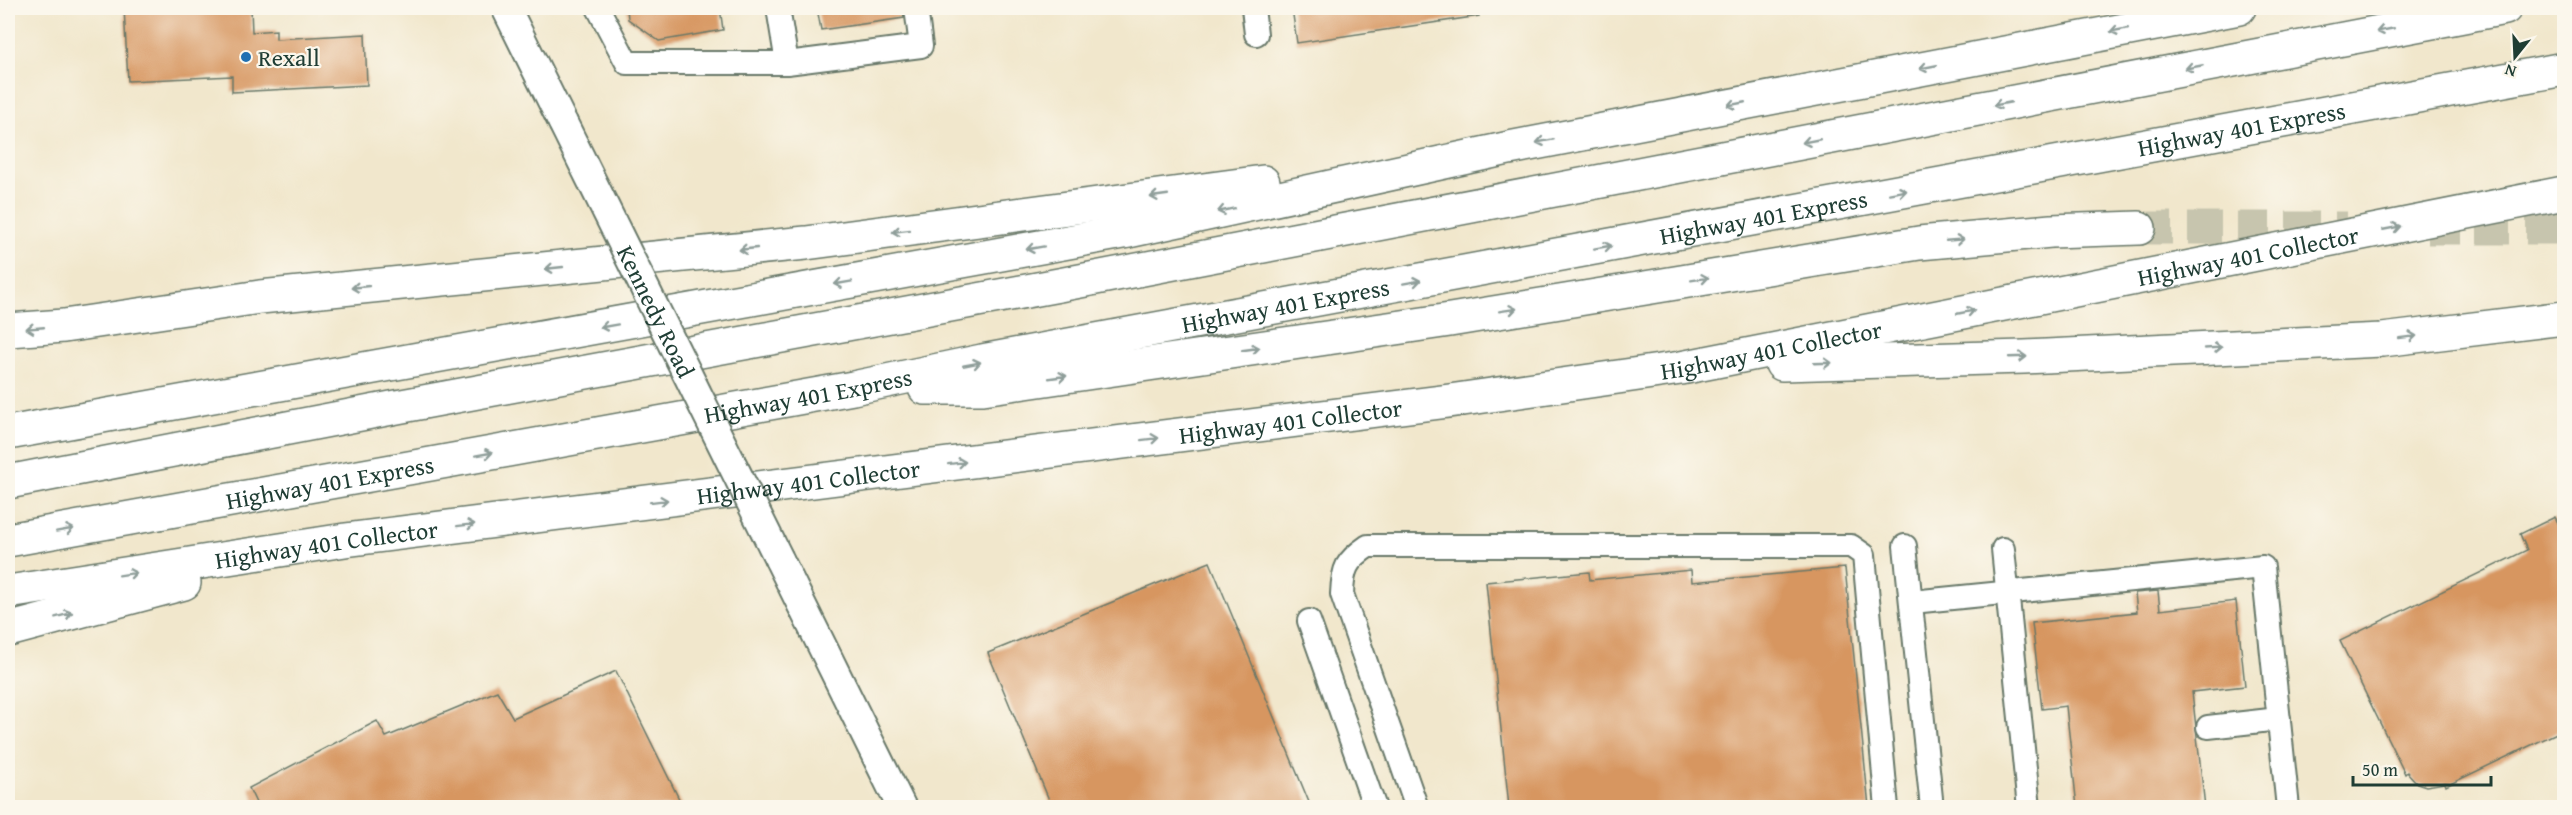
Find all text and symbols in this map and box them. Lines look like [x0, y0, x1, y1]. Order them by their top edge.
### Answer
one-way arrow [2110, 25, 2130, 36]
one-way arrow [2376, 25, 2396, 36]
north arrow [2485, 27, 2545, 87]
place label: Rexall [258, 40, 320, 75]
marker: Rexall [239, 50, 253, 64]
text: N [2501, 58, 2519, 84]
one-way arrow [1918, 62, 1938, 73]
one-way arrow [2184, 62, 2204, 73]
street label: Highway 401 Express [2135, 92, 2348, 165]
one-way arrow [1727, 99, 1747, 110]
one-way arrow [1993, 99, 2013, 110]
one-way arrow [1536, 136, 1555, 147]
one-way arrow [1801, 136, 1821, 147]
street label: Highway 401 Express [1657, 180, 1870, 253]
one-way arrow [1888, 186, 1908, 197]
one-way arrow [1150, 191, 1170, 202]
one-way arrow [1216, 205, 1236, 216]
street label: Highway 401 Collector [2134, 217, 2362, 295]
one-way arrow [2381, 222, 2401, 233]
one-way arrow [891, 225, 911, 236]
one-way arrow [1945, 234, 1965, 245]
street label: Kennedy Road [609, 239, 704, 384]
one-way arrow [1593, 241, 1613, 252]
one-way arrow [1025, 243, 1045, 254]
one-way arrow [739, 244, 759, 255]
one-way arrow [545, 263, 564, 274]
street label: Highway 401 Express [1179, 269, 1392, 341]
one-way arrow [1690, 273, 1710, 284]
one-way arrow [1401, 276, 1421, 287]
one-way arrow [833, 278, 853, 289]
one-way arrow [351, 282, 370, 293]
one-way arrow [1498, 304, 1517, 315]
one-way arrow [1956, 306, 1976, 317]
street label: Highway 401 Collector [1658, 311, 1885, 388]
one-way arrow [600, 321, 620, 332]
one-way arrow [26, 323, 46, 334]
one-way arrow [2397, 331, 2417, 342]
one-way arrow [2203, 342, 2223, 353]
one-way arrow [1240, 343, 1260, 354]
one-way arrow [2008, 351, 2028, 363]
one-way arrow [963, 357, 982, 369]
one-way arrow [1813, 357, 1833, 369]
street label: Highway 401 Express [701, 359, 915, 432]
one-way arrow [1047, 371, 1067, 382]
street label: Highway 401 Collector [1177, 390, 1404, 452]
one-way arrow [1140, 433, 1160, 444]
street label: Highway 401 Express [223, 446, 437, 518]
one-way arrow [474, 448, 494, 459]
street label: Highway 401 Collector [695, 450, 922, 513]
one-way arrow [947, 457, 966, 468]
one-way arrow [649, 495, 669, 506]
street label: Highway 401 Collector [213, 511, 440, 577]
one-way arrow [455, 519, 475, 530]
one-way arrow [55, 524, 74, 535]
one-way arrow [117, 568, 137, 579]
one-way arrow [54, 609, 73, 621]
scale bar [2353, 749, 2491, 787]
text: 50 m [2362, 756, 2398, 783]

